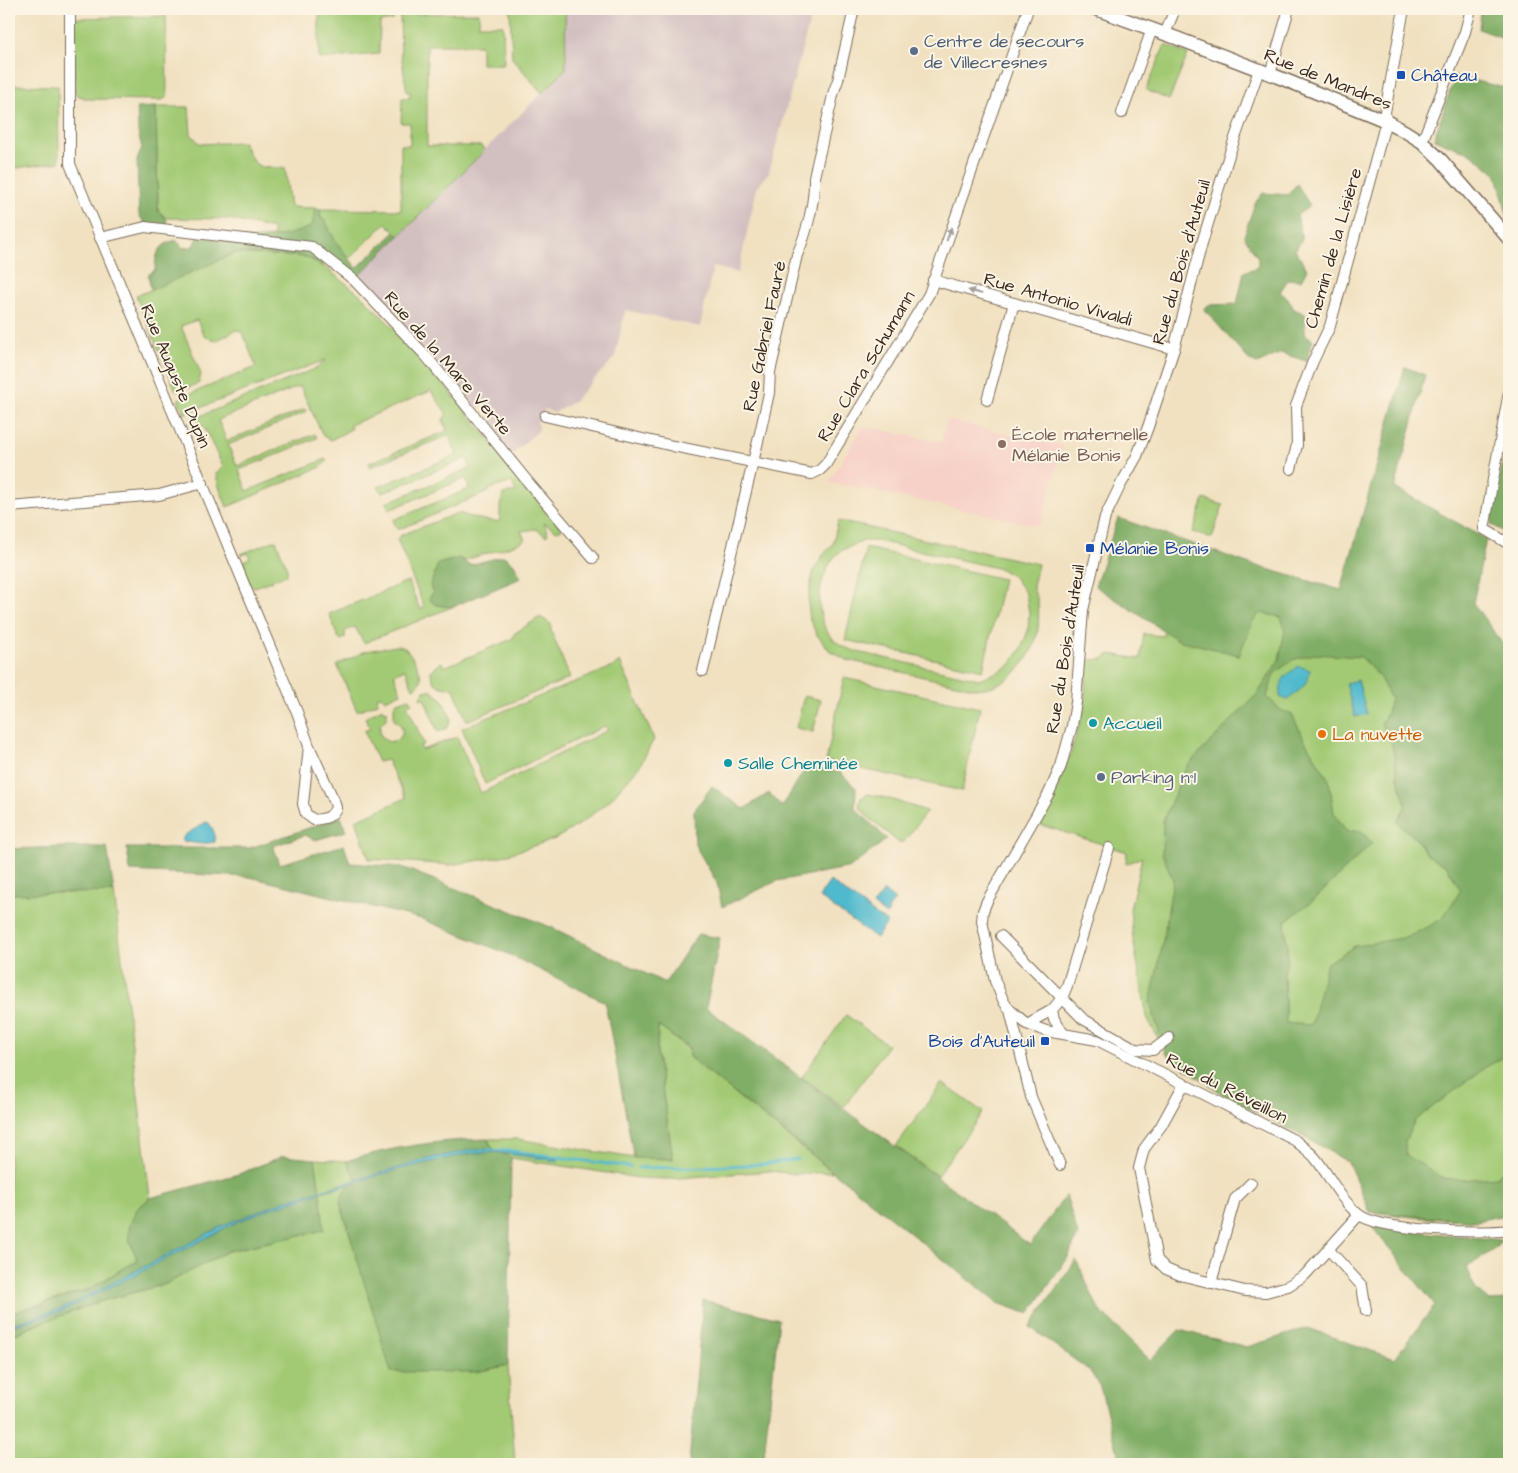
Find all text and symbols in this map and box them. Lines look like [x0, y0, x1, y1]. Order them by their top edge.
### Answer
place label: Centre de secours de Villecresnes [924, 29, 1084, 75]
street label: Rue de Mandres [1260, 42, 1396, 117]
marker: Centre de secours de Villecresnes [908, 45, 920, 57]
place label: Château [1411, 63, 1477, 88]
marker: Château [1395, 69, 1407, 81]
street label: Chemin de la Lisière [1299, 165, 1368, 331]
street label: Rue du Bois d'Auteuil [1146, 176, 1217, 348]
one-way arrow [945, 226, 953, 241]
street label: Rue Gabriel Fauré [736, 258, 793, 414]
street label: Rue Antonio Vivaldi [981, 266, 1135, 333]
street label: Rue de la Mare Verte [378, 286, 517, 441]
street label: Rue Clara Schumann [811, 286, 921, 446]
one-way arrow [968, 288, 983, 296]
street label: Rue Auguste Dupin [133, 301, 217, 452]
place label: École maternelle Mélanie Bonis [1012, 422, 1148, 468]
marker: École maternelle Mélanie Bonis [996, 438, 1008, 450]
place label: Mélanie Bonis [1100, 536, 1209, 561]
marker: Mélanie Bonis [1084, 542, 1096, 554]
street label: Rue du Bois d'Auteuil [1040, 563, 1091, 735]
place label: Accueil [1103, 711, 1162, 736]
marker: Accueil [1087, 717, 1099, 729]
place label: La nuvette [1332, 722, 1423, 747]
marker: La nuvette [1316, 728, 1328, 740]
place label: Salle Cheminée [738, 751, 858, 776]
marker: Salle Cheminée [722, 757, 734, 769]
place label: Parking n°1 [1111, 765, 1196, 791]
marker: Parking n°1 [1095, 771, 1107, 783]
place label: Bois d'Auteuil [929, 1029, 1035, 1054]
marker: Bois d'Auteuil [1039, 1035, 1051, 1047]
street label: Rue du Réveillon [1162, 1047, 1292, 1130]

